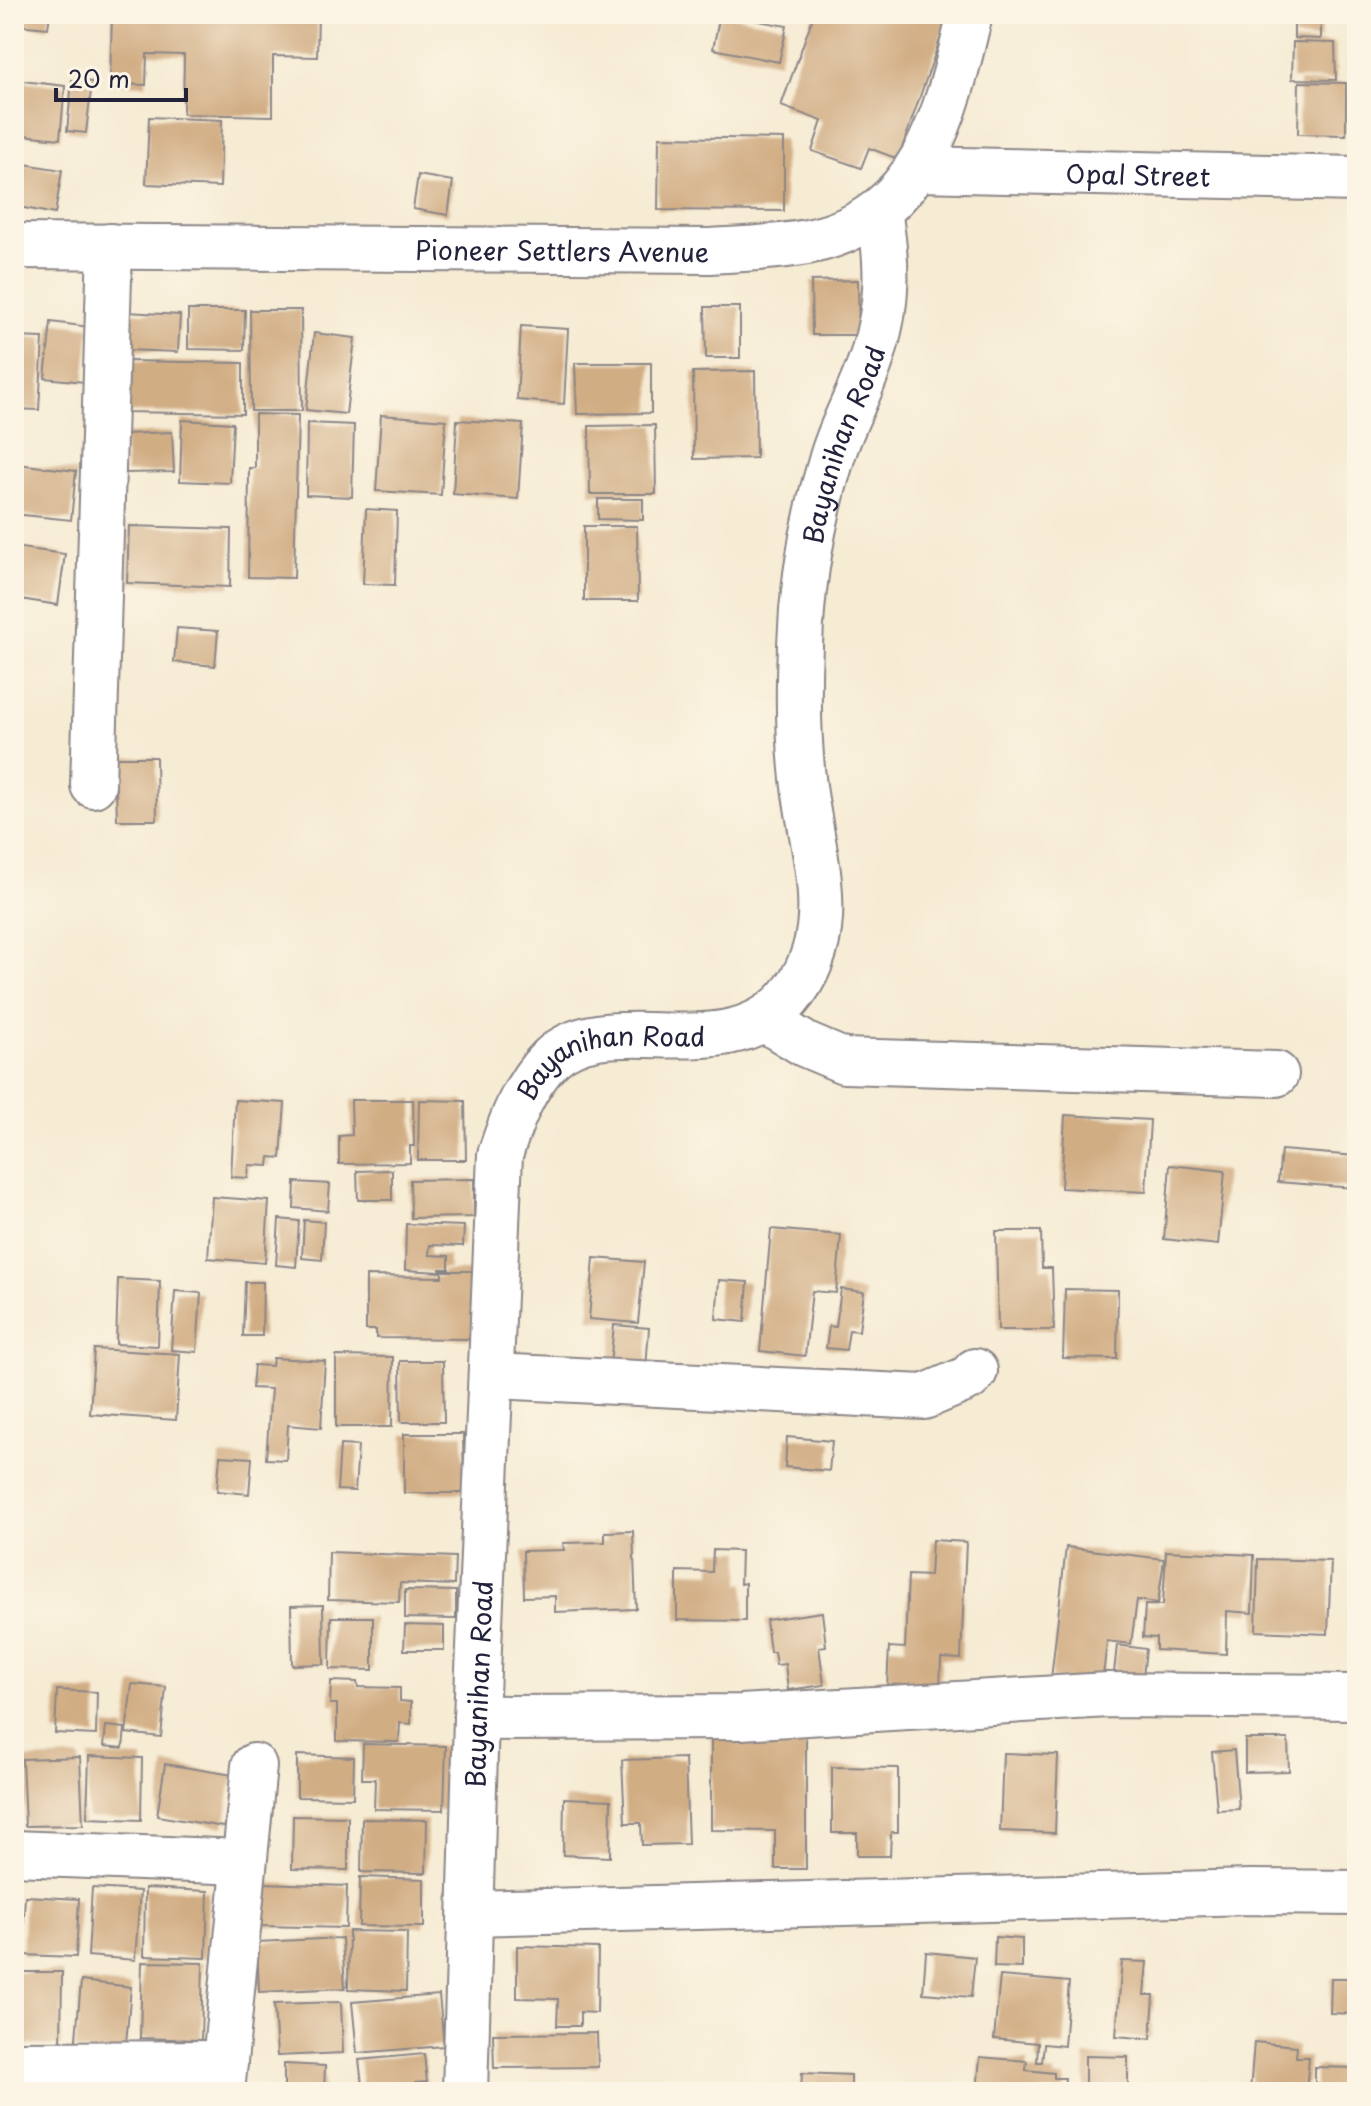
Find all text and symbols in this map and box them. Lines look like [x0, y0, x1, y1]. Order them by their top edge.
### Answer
scale bar [56, 52, 186, 102]
text: 20 m [68, 60, 130, 96]
street label: Opal Street [1065, 153, 1211, 195]
street label: Pioneer Settlers Avenue [415, 229, 709, 270]
street label: Bayanihan Road [792, 341, 894, 547]
street label: Bayanihan Road [506, 1015, 706, 1107]
street label: Bayanihan Road [454, 1580, 501, 1789]

